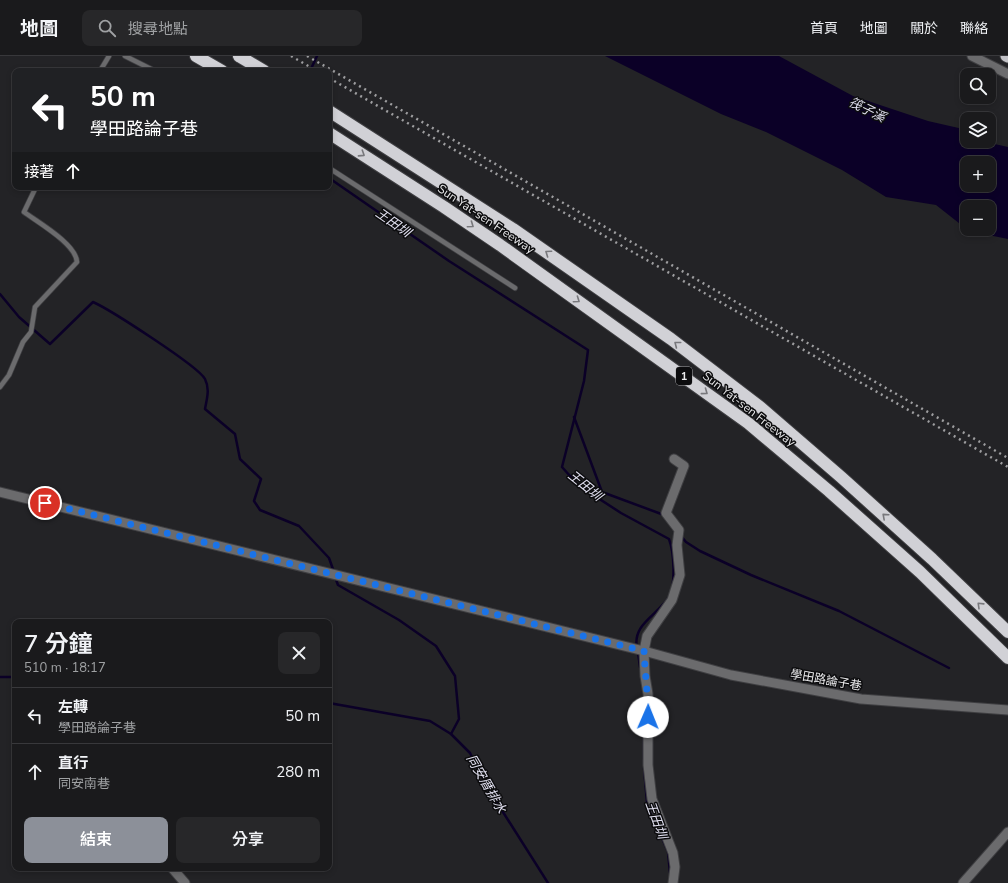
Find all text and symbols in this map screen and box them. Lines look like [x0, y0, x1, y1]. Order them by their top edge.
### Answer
search box [82, 10, 362, 46]
text: 地圖 [20, 16, 58, 42]
icon: search [96, 17, 118, 39]
text: 搜尋地點 [128, 19, 188, 39]
text: 首頁 [810, 19, 838, 38]
text: 地圖 [860, 19, 888, 38]
text: 關於 [910, 19, 938, 38]
text: 聯絡 [960, 19, 988, 38]
map controls [960, 68, 996, 236]
button: search [960, 68, 996, 104]
text: 50 m [90, 78, 156, 116]
icon: left [24, 84, 76, 136]
water label: 筏子溪 [846, 93, 890, 128]
button: layers [960, 112, 996, 148]
text: 學田路論子巷 [90, 117, 198, 141]
one-way arrow [358, 149, 365, 157]
button: + [960, 156, 996, 192]
icon: ahead [62, 160, 84, 182]
text: 接著 [24, 162, 54, 182]
street label: Sun Yat-sen Freeway [434, 181, 538, 258]
button: − [960, 200, 996, 236]
water label: 王田圳 [372, 204, 416, 243]
one-way arrow [466, 220, 473, 227]
one-way arrow [545, 250, 552, 258]
one-way arrow [573, 295, 580, 303]
one-way arrow [675, 342, 682, 349]
road number: 1 [676, 367, 692, 385]
street label: Sun Yat-sen Freeway [699, 368, 799, 451]
one-way arrow [701, 387, 708, 394]
water label: 王田圳 [564, 467, 607, 507]
pin [28, 486, 62, 520]
icon: arrive [34, 492, 56, 514]
one-way arrow [882, 514, 890, 521]
one-way arrow [977, 602, 985, 609]
text: 7 分鐘 [24, 628, 93, 660]
button: close [278, 632, 320, 674]
text: 510 m · 18:17 [24, 659, 106, 677]
street label: 學田路論子巷 [789, 666, 863, 694]
position arrow [627, 696, 669, 738]
text: 左轉 [58, 697, 88, 717]
icon: left [24, 705, 46, 727]
text: 50 m [285, 706, 320, 726]
text: 學田路論子巷 [58, 719, 136, 737]
water label: 同安厝排水 [462, 751, 511, 818]
text: 直行 [58, 753, 88, 773]
icon: ahead [24, 761, 46, 783]
text: 280 m [276, 762, 320, 782]
text: 同安南巷 [58, 775, 110, 793]
water label: 王田圳 [641, 799, 672, 843]
button: 結束 [24, 817, 168, 863]
button: 分享 [176, 817, 320, 863]

